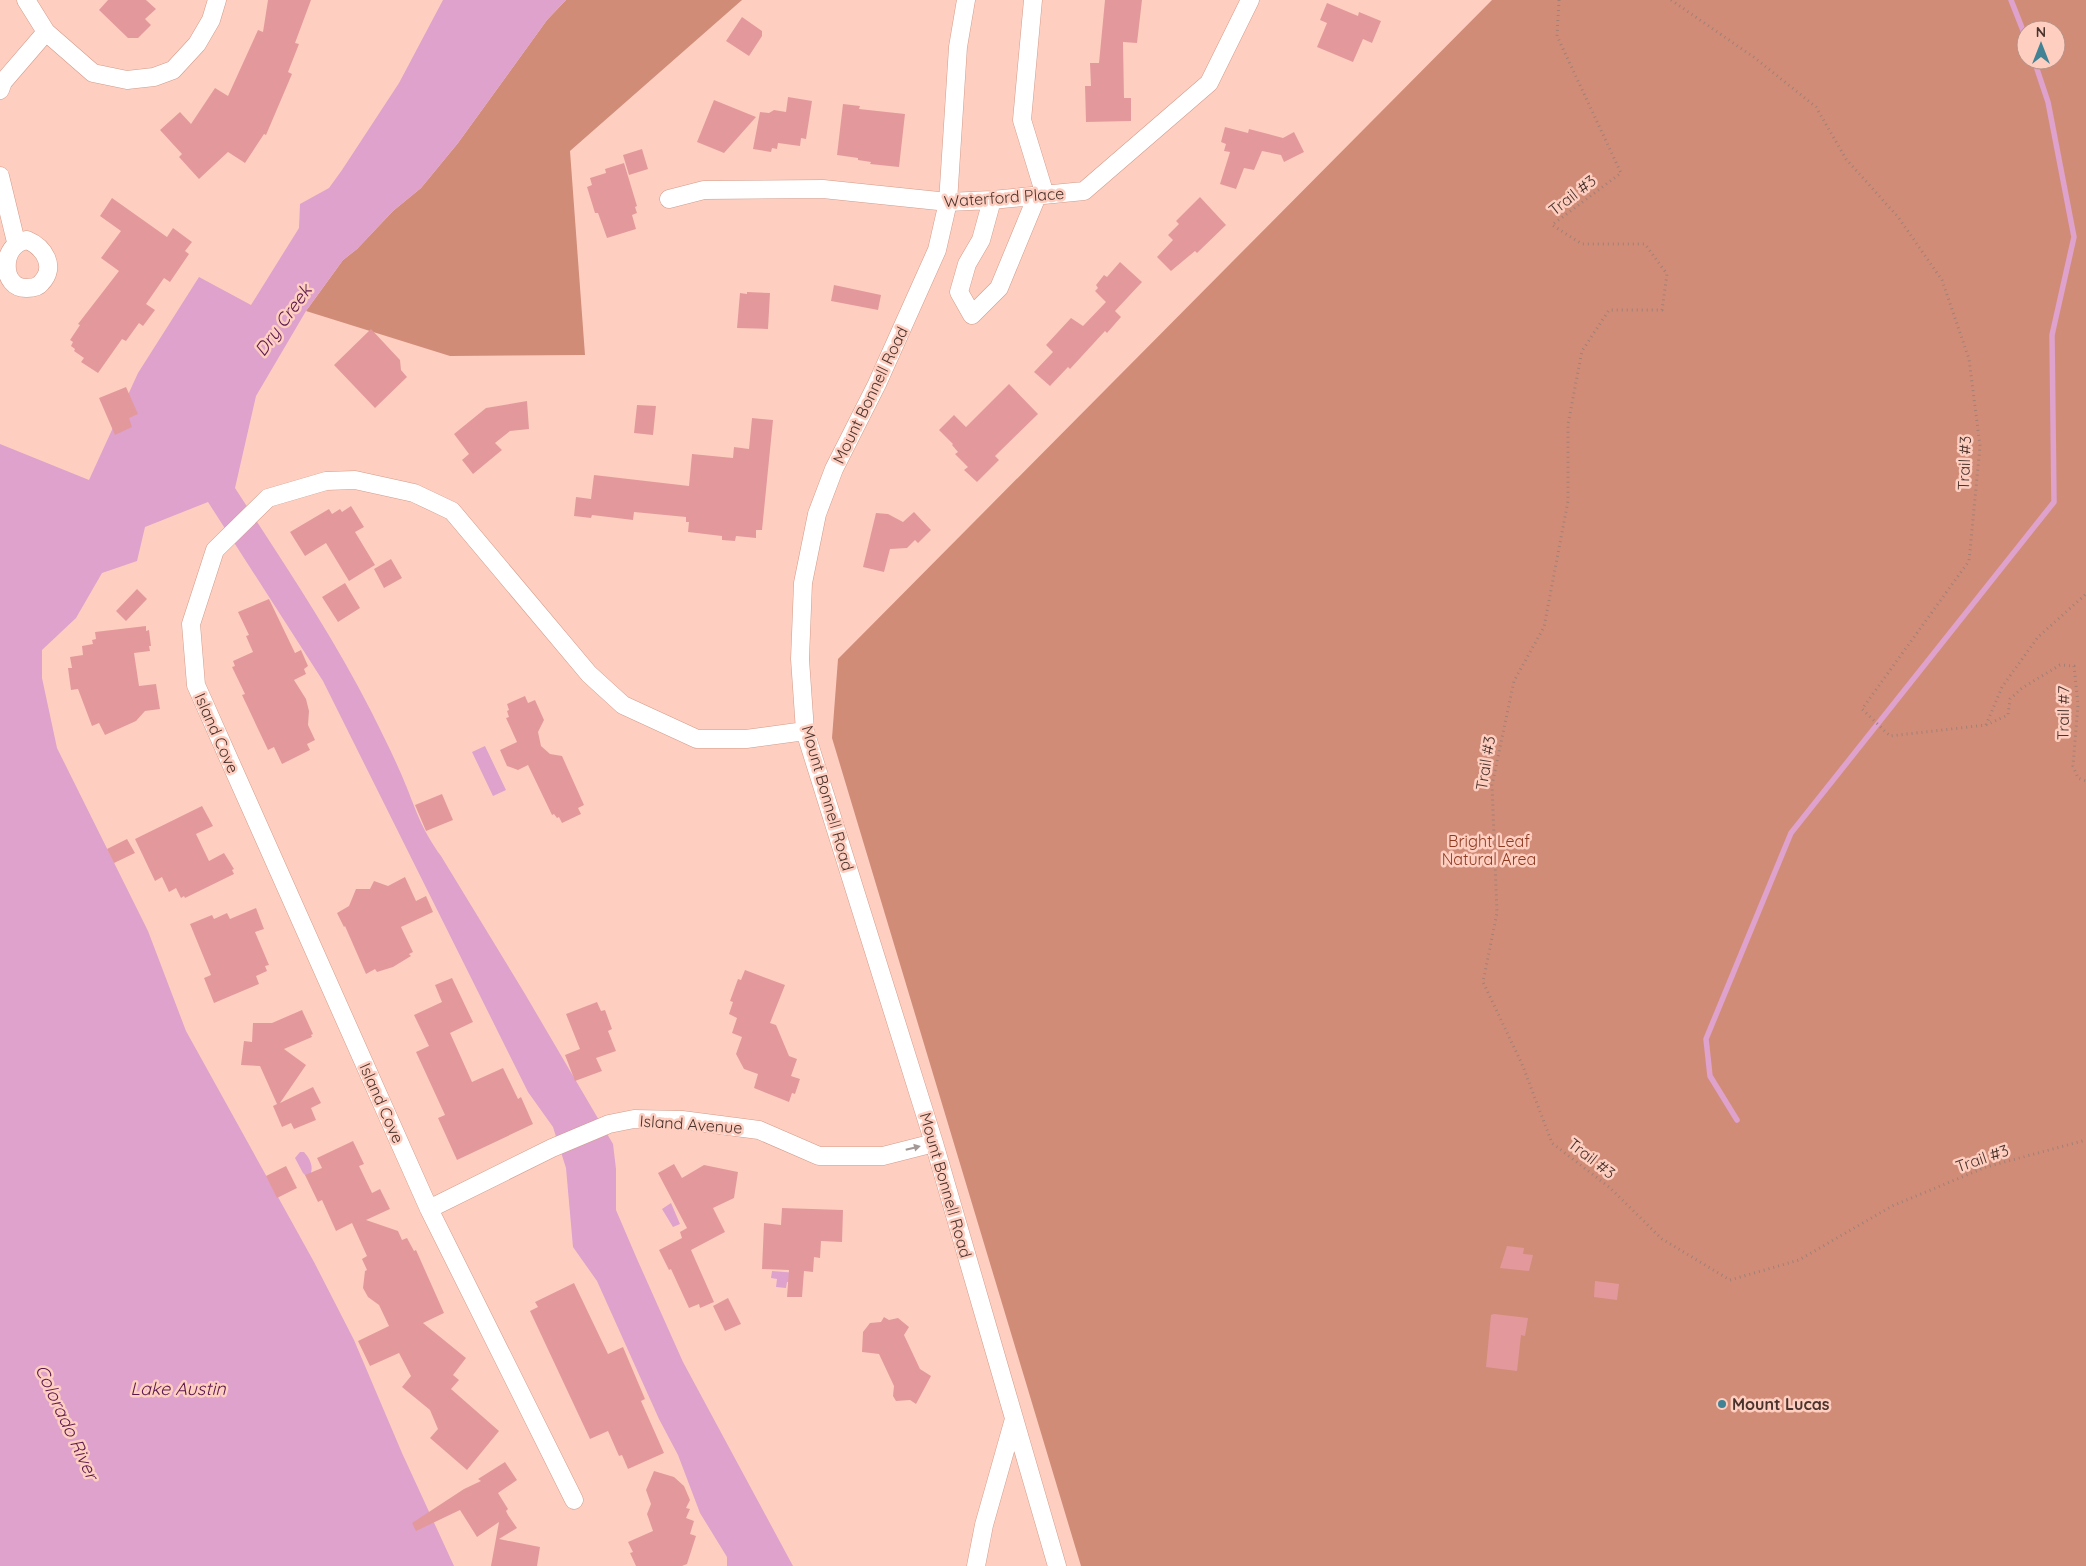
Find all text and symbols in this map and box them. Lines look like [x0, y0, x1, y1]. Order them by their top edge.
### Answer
north arrow [2016, 20, 2066, 70]
text: N [2036, 23, 2046, 41]
street label: Trail #3 [1544, 170, 1600, 220]
street label: Waterford Place [943, 183, 1065, 211]
water label: Dry Creek [249, 278, 318, 360]
street label: Mount Bonnell Road [828, 323, 912, 467]
street label: Trail #3 [1953, 435, 1975, 491]
street label: Trail #7 [2053, 686, 2073, 740]
street label: Island Cove [190, 690, 244, 776]
street label: Mount Bonnell Road [798, 723, 858, 873]
street label: Trail #3 [1471, 734, 1499, 792]
park label: Bright Leaf Natural Area [1442, 831, 1536, 869]
street label: Island Cove [355, 1060, 409, 1146]
street label: Island Avenue [639, 1110, 743, 1138]
street label: Mount Bonnell Road [916, 1110, 976, 1260]
street label: Trail #3 [1564, 1133, 1620, 1183]
street label: Trail #3 [1953, 1140, 2011, 1176]
one-way arrow [906, 1144, 921, 1152]
water label: Colorado River [30, 1361, 105, 1485]
water label: Lake Austin [130, 1377, 226, 1400]
place label: Mount Lucas [1732, 1394, 1830, 1414]
marker: Mount Lucas [1716, 1398, 1728, 1410]

